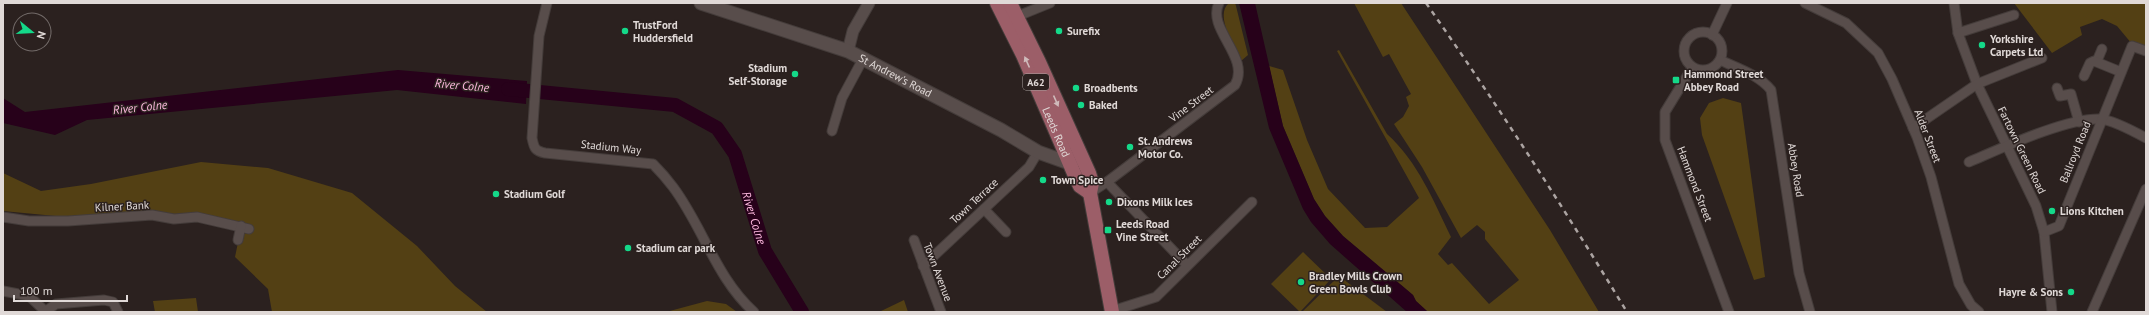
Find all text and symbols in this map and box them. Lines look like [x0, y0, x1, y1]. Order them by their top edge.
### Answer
north arrow [12, 12, 52, 52]
place label: TrustFord Huddersfield [633, 18, 693, 45]
place label: Surefix [1067, 24, 1100, 38]
marker: TrustFord Huddersfield [620, 26, 630, 36]
marker: Surefix [1054, 26, 1064, 36]
text: N [34, 29, 49, 41]
place label: Yorkshire Carpets Ltd [1989, 32, 2043, 59]
marker: Yorkshire Carpets Ltd [1977, 40, 1987, 50]
street label: St Andrew's Road [856, 51, 934, 100]
one-way arrow [1024, 57, 1030, 68]
place label: Stadium Self-Storage [729, 61, 787, 88]
place label: Hammond Street Abbey Road [1684, 67, 1764, 94]
marker: Stadium Self-Storage [790, 69, 800, 79]
road number: A62 [1023, 74, 1049, 90]
water label: River Colne [434, 75, 490, 95]
marker: Hammond Street Abbey Road [1671, 75, 1681, 85]
place label: Broadbents [1084, 81, 1138, 95]
marker: Broadbents [1071, 83, 1081, 93]
street label: Vine Street [1165, 83, 1216, 126]
one-way arrow [1053, 96, 1059, 107]
water label: River Colne [112, 97, 168, 117]
place label: Baked [1089, 98, 1118, 112]
marker: Baked [1076, 100, 1086, 110]
street label: Fartown Green Road [1995, 104, 2049, 196]
street label: Leeds Road [1039, 105, 1073, 159]
street label: Alder Street [1911, 107, 1945, 165]
street label: Ballroyd Road [2056, 119, 2094, 185]
place label: St. Andrews Motor Co. [1138, 134, 1193, 161]
street label: Stadium Way [580, 137, 643, 157]
marker: St. Andrews Motor Co. [1125, 142, 1135, 152]
street label: Abbey Road [1785, 142, 1807, 198]
street label: Hammond Street [1674, 144, 1716, 224]
place label: Town Spice [1051, 173, 1104, 187]
street label: Town Terrace [947, 175, 1001, 227]
marker: Town Spice [1038, 175, 1048, 185]
place label: Stadium Golf [504, 187, 566, 201]
marker: Stadium Golf [491, 189, 501, 199]
water label: River Colne [739, 189, 770, 247]
place label: Dixons Milk Ices [1117, 195, 1193, 209]
marker: Dixons Milk Ices [1104, 197, 1114, 207]
street label: Kilner Bank [95, 198, 150, 214]
place label: Lions Kitchen [2060, 204, 2124, 218]
marker: Lions Kitchen [2047, 206, 2057, 216]
place label: Leeds Road Vine Street [1115, 217, 1169, 244]
marker: Leeds Road Vine Street [1103, 225, 1113, 235]
street label: Canal Street [1154, 232, 1204, 282]
place label: Stadium car park [636, 241, 716, 255]
street label: Town Avenue [920, 241, 956, 304]
marker: Stadium car park [623, 243, 633, 253]
place label: Bradley Mills Crown Green Bowls Club [1309, 269, 1402, 296]
scale bar [14, 277, 127, 303]
marker: Bradley Mills Crown Green Bowls Club [1296, 277, 1306, 287]
text: 100 m [20, 283, 53, 298]
place label: Hayre & Sons [1999, 285, 2063, 299]
marker: Hayre & Sons [2066, 287, 2076, 297]

